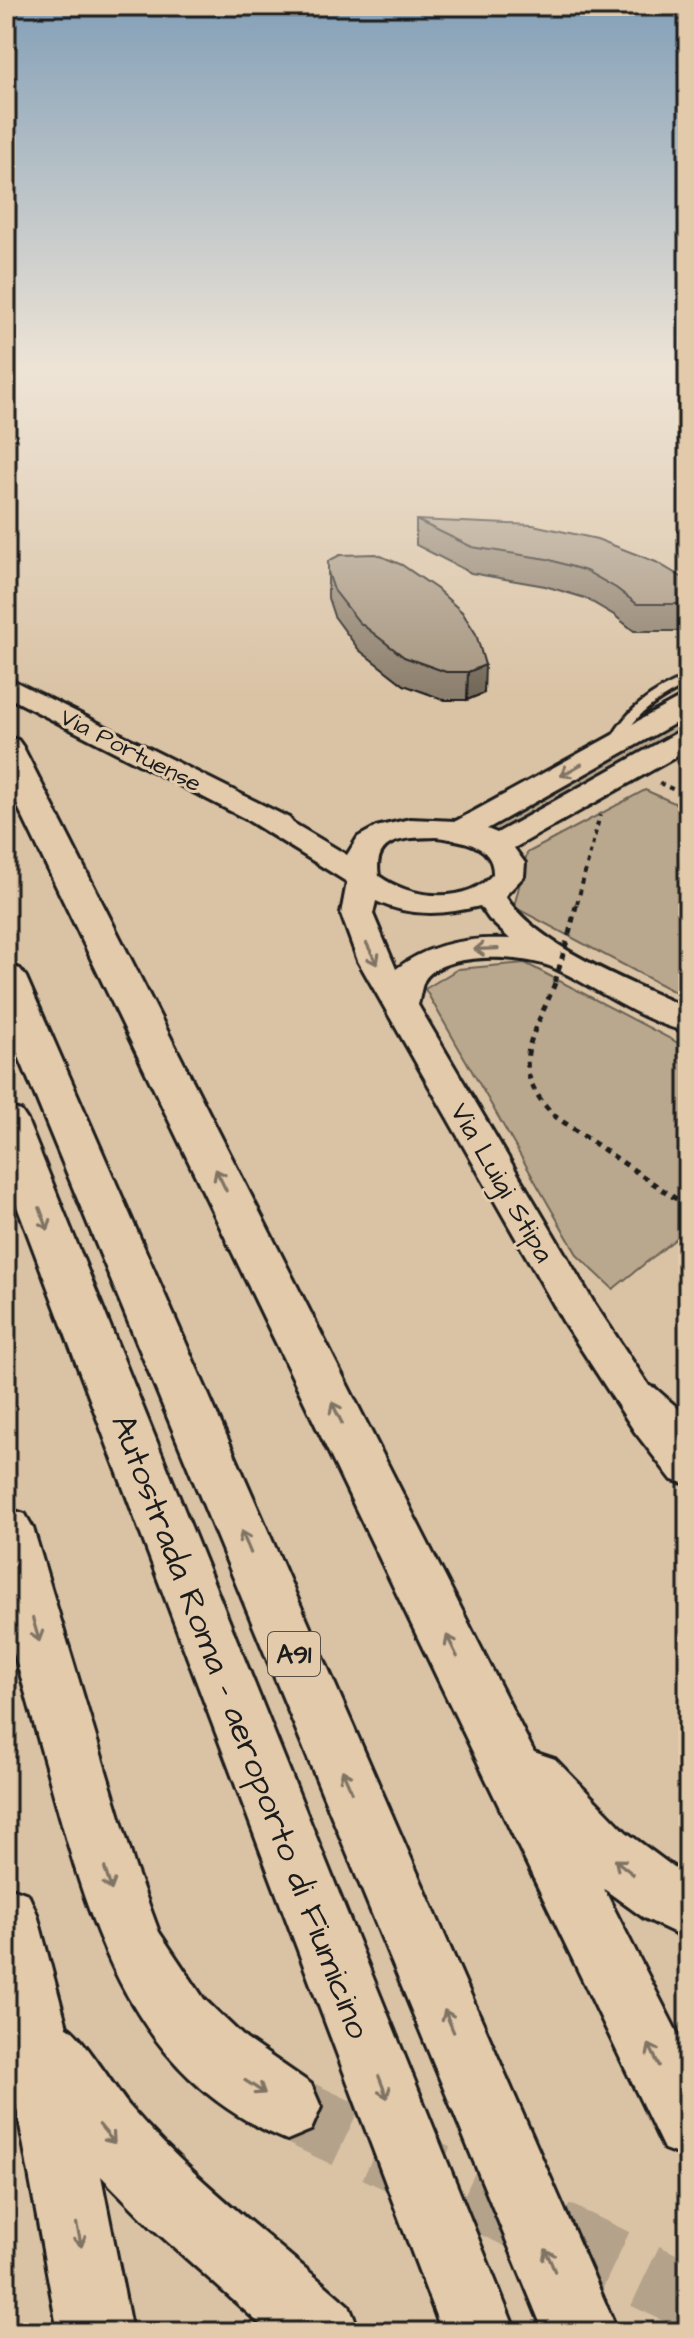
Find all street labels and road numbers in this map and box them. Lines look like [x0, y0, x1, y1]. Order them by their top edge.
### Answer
street label: Via Portuense [54, 701, 207, 801]
street label: Via Luigi Stipa [439, 1096, 563, 1270]
street label: Autostrada Roma - aeroporto di Fiumicino [98, 1407, 382, 2046]
road number: A91 [268, 1632, 320, 1676]

